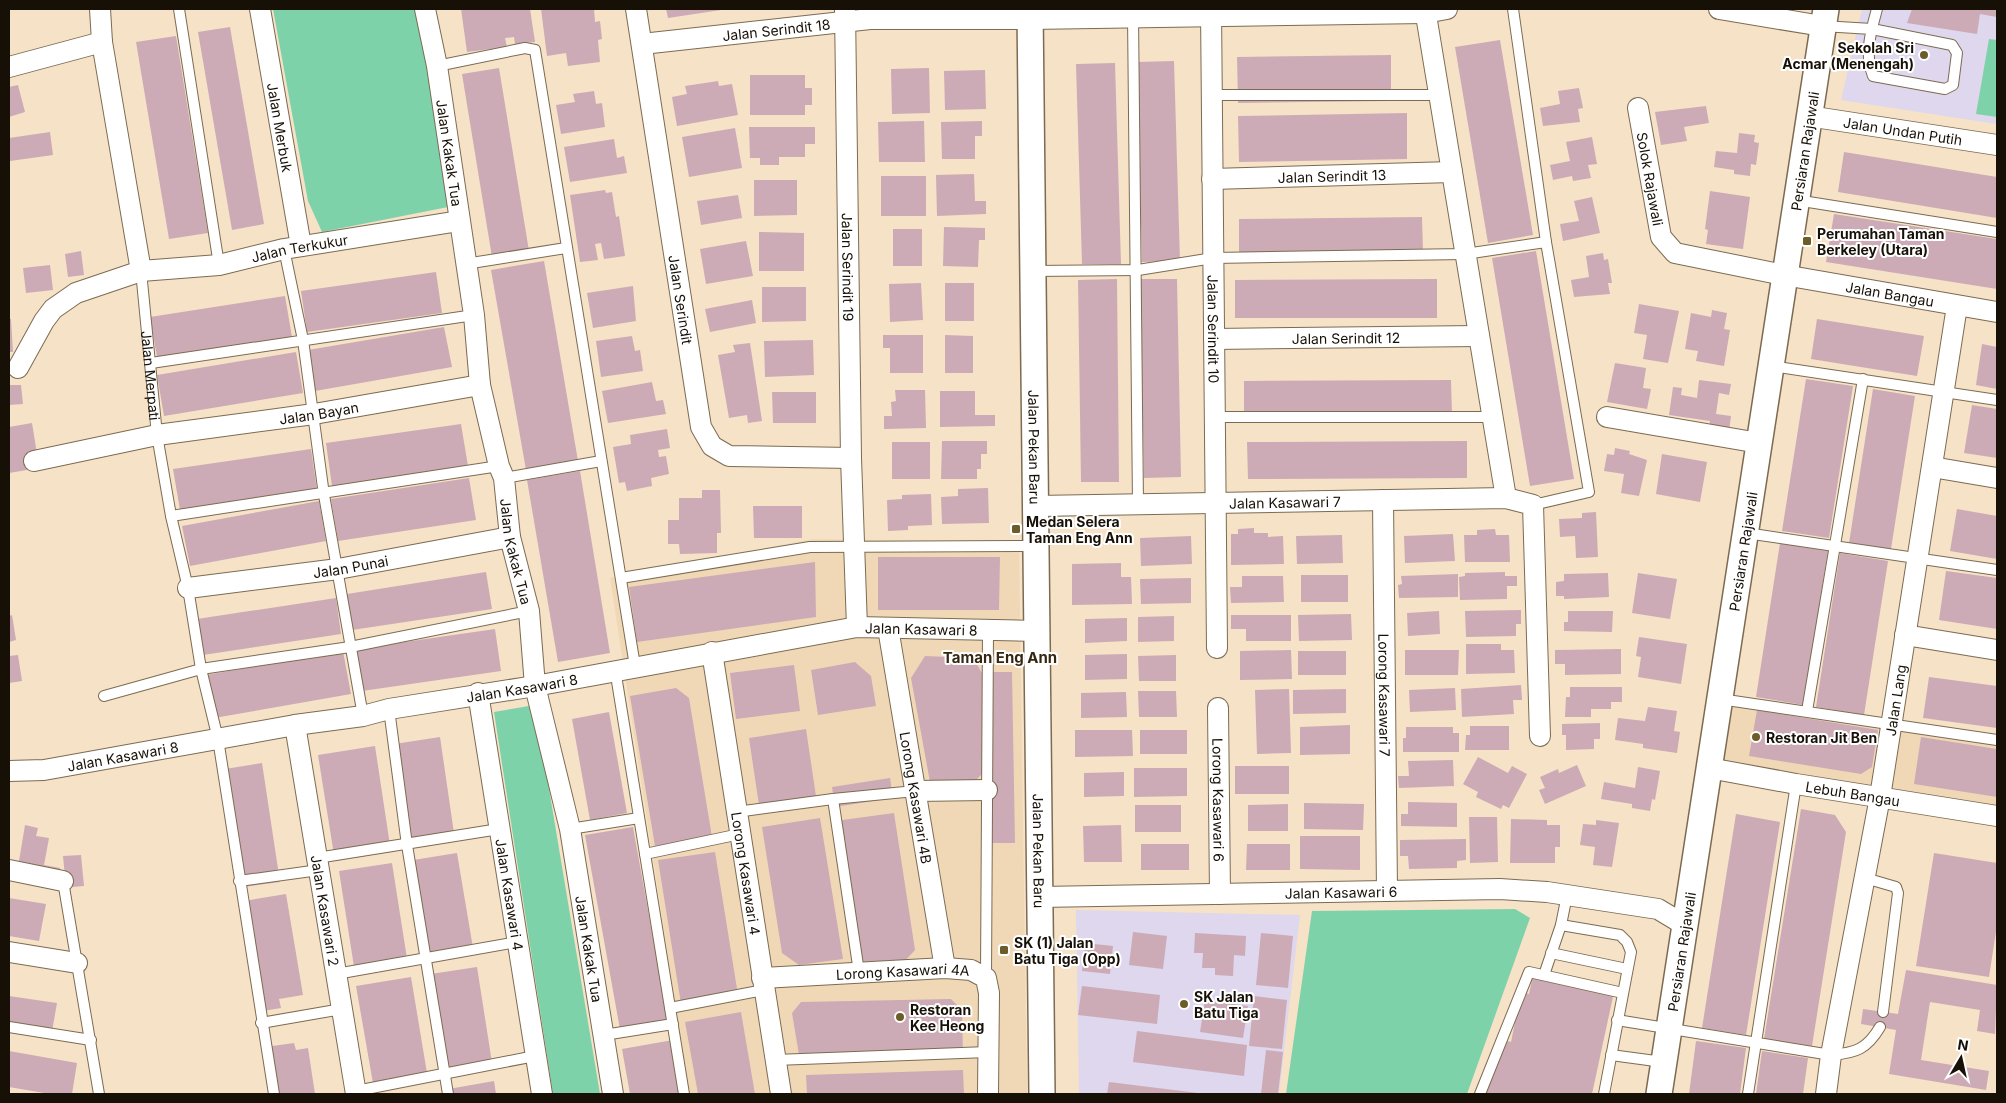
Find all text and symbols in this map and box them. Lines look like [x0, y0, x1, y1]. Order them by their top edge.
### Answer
street label: Jalan Serindit 18 [721, 15, 831, 44]
place label: Sekolah Sri Acmar (Menengah) [1782, 39, 1914, 72]
marker: Sekolah Sri Acmar (Menengah) [1918, 49, 1930, 61]
street label: Jalan Merbuk [264, 81, 297, 173]
street label: Persiaran Rajawali [1787, 90, 1822, 212]
street label: Jalan Kakak Tua [434, 98, 466, 207]
street label: Jalan Undan Putih [1842, 113, 1964, 148]
street label: Solok Rajawali [1634, 131, 1667, 227]
street label: Jalan Serindit 13 [1277, 165, 1386, 186]
street label: Jalan Serindit 19 [839, 213, 858, 321]
place label: Perumahan Taman Berkeley (Utara) [1817, 225, 1945, 258]
street label: Jalan Terkukur [249, 230, 349, 265]
marker: Perumahan Taman Berkeley (Utara) [1801, 235, 1813, 247]
street label: Jalan Serindit [666, 254, 697, 346]
street label: Jalan Serindit 10 [1205, 275, 1223, 383]
street label: Jalan Bangau [1844, 277, 1935, 309]
street label: Jalan Serindit 12 [1292, 328, 1400, 347]
street label: Jalan Merpati [138, 330, 164, 421]
street label: Jalan Pekan Baru [1026, 389, 1044, 504]
street label: Jalan Bayan [278, 398, 360, 427]
street label: Persiaran Rajawali [1725, 491, 1760, 612]
street label: Jalan Kasawari 7 [1229, 492, 1341, 511]
street label: Jalan Kakak Tua [498, 498, 535, 606]
place label: Medan Selera Taman Eng Ann [1026, 513, 1133, 546]
marker: Medan Selera Taman Eng Ann [1010, 523, 1022, 535]
street label: Jalan Punai [312, 551, 390, 581]
street label: Jalan Kasawari 8 [865, 619, 978, 638]
street label: Lorong Kasawari 7 [1376, 633, 1394, 757]
district label: Taman Eng Ann [943, 648, 1057, 667]
street label: Jalan Lang [1881, 663, 1909, 737]
street label: Jalan Kasawari 8 [465, 670, 579, 705]
place label: Restoran Jit Ben [1766, 729, 1877, 746]
street label: Lorong Kasawari 4B [897, 730, 936, 865]
marker: Restoran Jit Ben [1750, 731, 1762, 743]
street label: Jalan Kasawari 8 [66, 738, 180, 774]
street label: Lorong Kasawari 6 [1210, 738, 1228, 862]
street label: Lebuh Bangau [1804, 777, 1901, 809]
street label: Jalan Pekan Baru [1030, 793, 1048, 908]
street label: Lorong Kasawari 4 [729, 811, 765, 936]
street label: Jalan Kasawari 4 [493, 837, 527, 952]
street label: Jalan Kasawari 2 [308, 854, 343, 967]
street label: Jalan Kasawari 6 [1284, 882, 1397, 901]
street label: Persiaran Rajawali [1663, 891, 1698, 1013]
street label: Jalan Kakak Tua [572, 894, 606, 1003]
place label: SK (1) Jalan Batu Tiga (Opp) [1014, 934, 1121, 967]
marker: SK (1) Jalan Batu Tiga (Opp) [998, 944, 1010, 956]
street label: Lorong Kasawari 4A [835, 959, 971, 982]
place label: SK Jalan Batu Tiga [1194, 988, 1259, 1021]
marker: SK Jalan Batu Tiga [1178, 998, 1190, 1010]
place label: Restoran Kee Heong [910, 1001, 984, 1034]
marker: Restoran Kee Heong [894, 1011, 906, 1023]
north arrow [1936, 1033, 1986, 1083]
text: N [1957, 1035, 1970, 1054]

